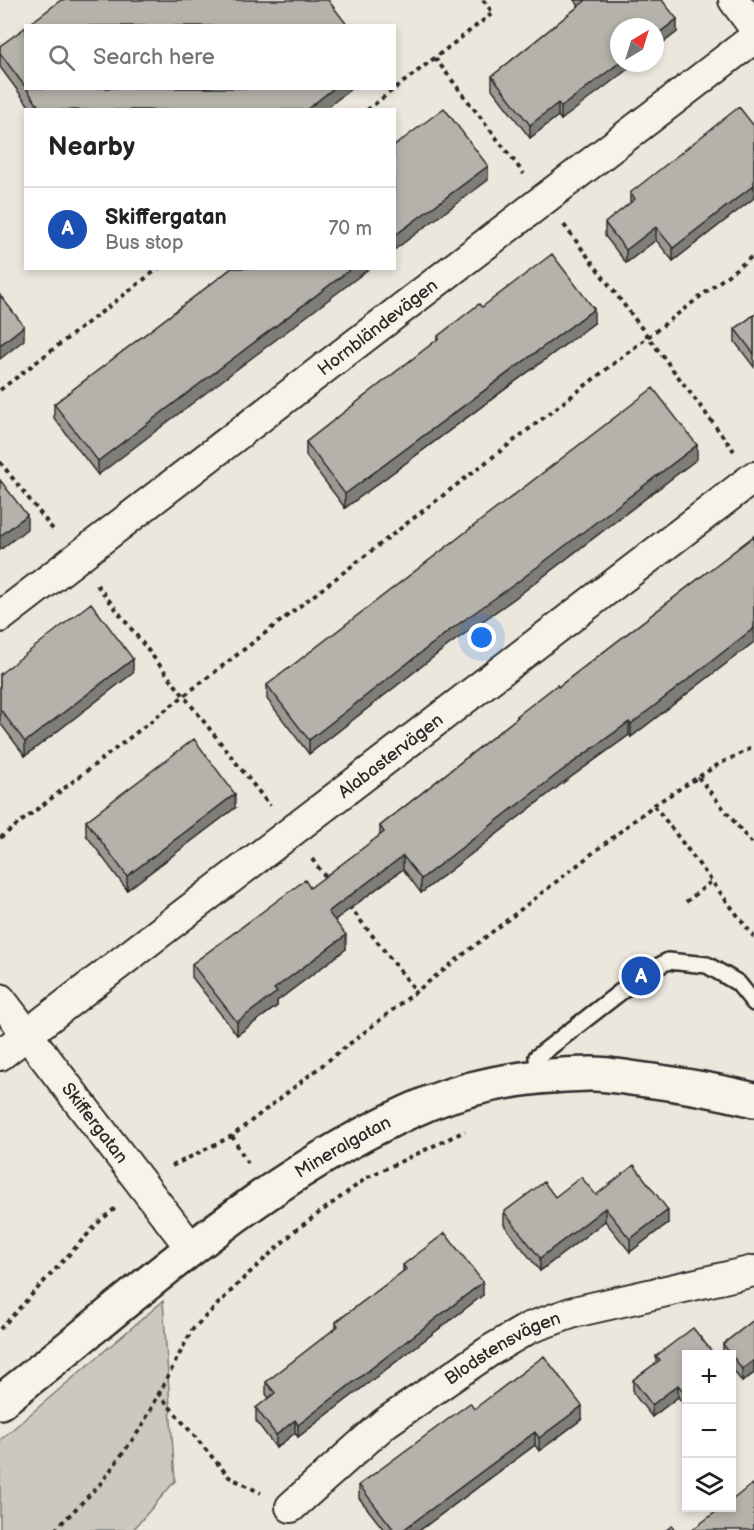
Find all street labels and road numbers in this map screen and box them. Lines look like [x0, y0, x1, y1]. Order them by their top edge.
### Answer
street label: Hornbländevägen [313, 274, 442, 380]
street label: Alabastervägen [334, 709, 447, 802]
street label: Skiffergatan [57, 1078, 132, 1167]
street label: Mineralgatan [291, 1111, 394, 1182]
street label: Blodstensvägen [441, 1307, 563, 1389]

